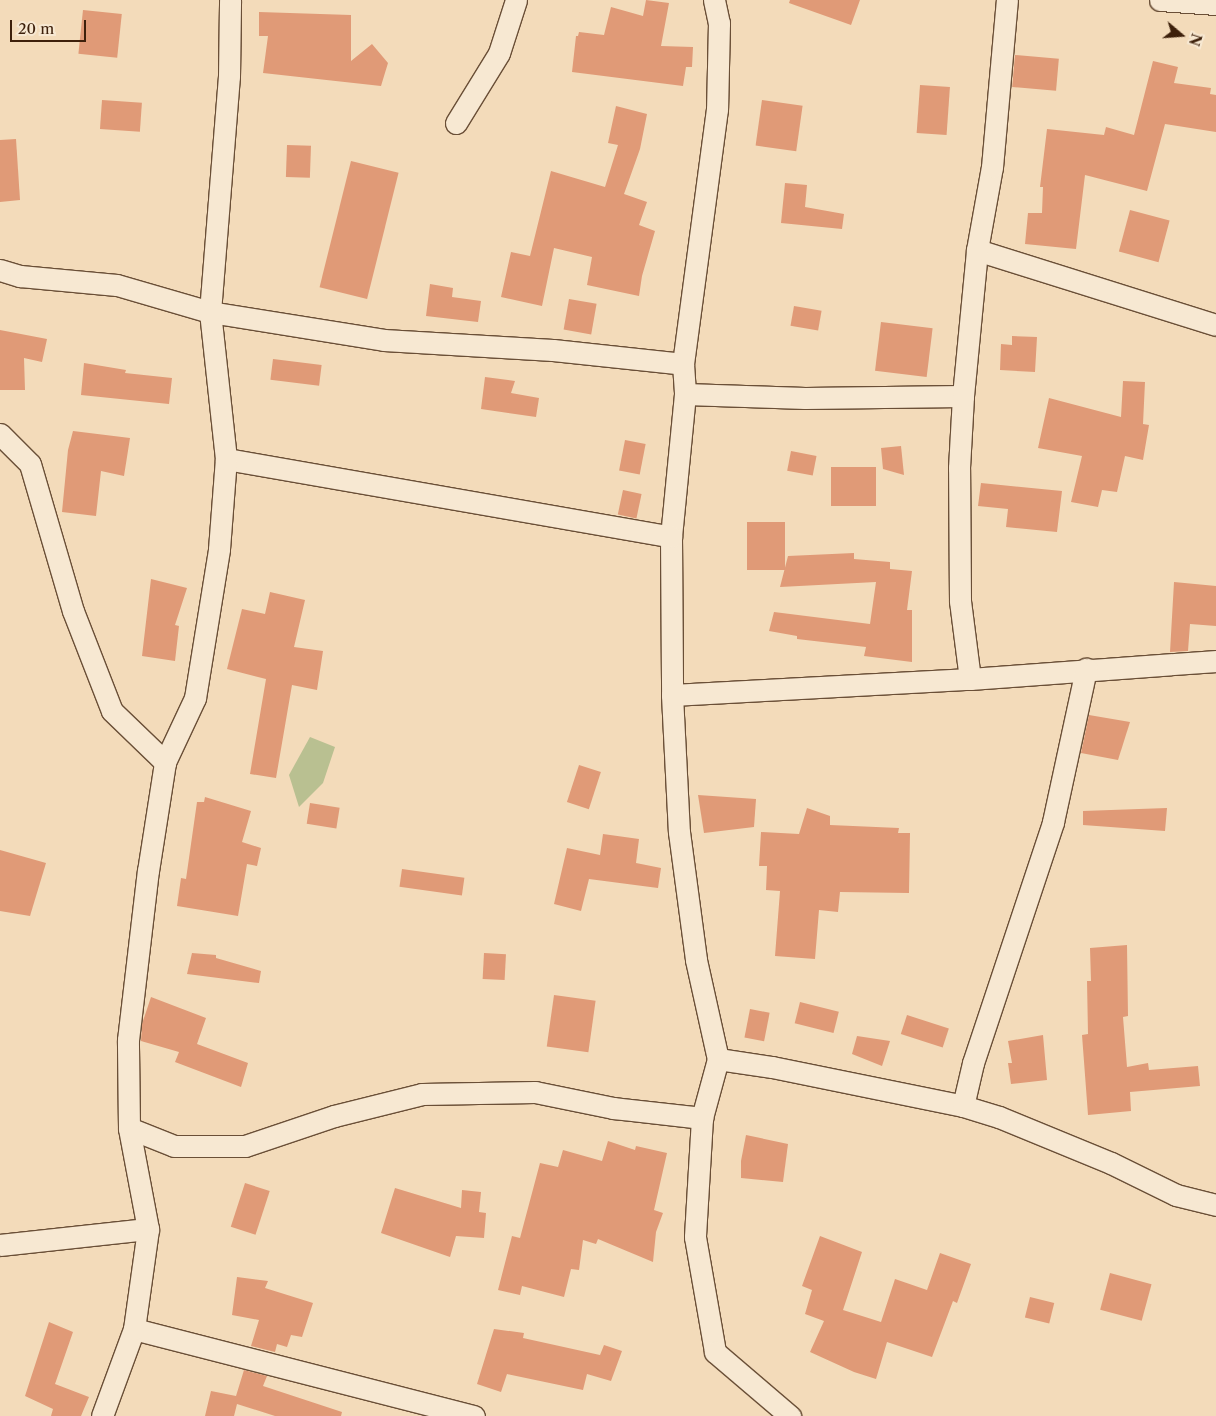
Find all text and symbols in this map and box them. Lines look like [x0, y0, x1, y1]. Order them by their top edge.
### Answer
scale bar [12, 10, 89, 42]
north arrow [1156, 10, 1206, 60]
text: 20 m [18, 19, 54, 38]
text: N [1185, 31, 1206, 48]

